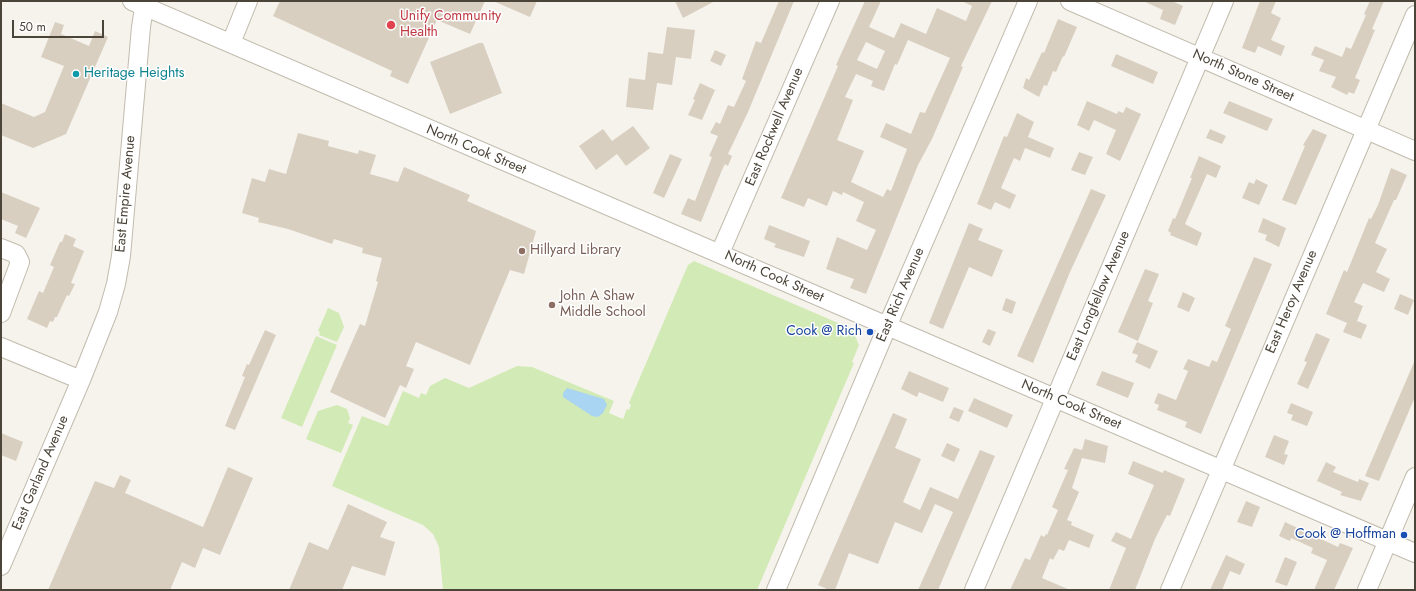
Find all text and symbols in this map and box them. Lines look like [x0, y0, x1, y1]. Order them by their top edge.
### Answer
place label: Unify Community Health [400, 9, 501, 42]
scale bar [14, 12, 106, 38]
text: 50 m [19, 18, 46, 36]
marker: Unify Community Health [385, 19, 397, 31]
street label: North Stone Street [1190, 46, 1296, 106]
street label: East Rockwell Avenue [742, 65, 808, 189]
place label: Heritage Heights [84, 66, 184, 82]
marker: Heritage Heights [71, 69, 81, 79]
street label: North Cook Street [424, 121, 528, 179]
street label: East Empire Avenue [113, 135, 139, 253]
street label: East Longfellow Avenue [1064, 229, 1134, 363]
place label: Hillyard Library [530, 243, 621, 259]
street label: East Rich Avenue [874, 245, 928, 345]
marker: Hillyard Library [517, 246, 527, 256]
street label: North Cook Street [722, 248, 826, 306]
street label: East Heroy Avenue [1263, 248, 1321, 356]
place label: John A Shaw Middle School [560, 289, 646, 322]
marker: John A Shaw Middle School [547, 300, 557, 310]
place label: Cook @ Rich [786, 324, 862, 340]
marker: Cook @ Rich [865, 327, 875, 337]
street label: North Cook Street [1019, 376, 1123, 434]
street label: East Garland Avenue [9, 413, 73, 533]
place label: Cook @ Hoffman [1295, 527, 1396, 543]
marker: Cook @ Hoffman [1399, 530, 1409, 540]

